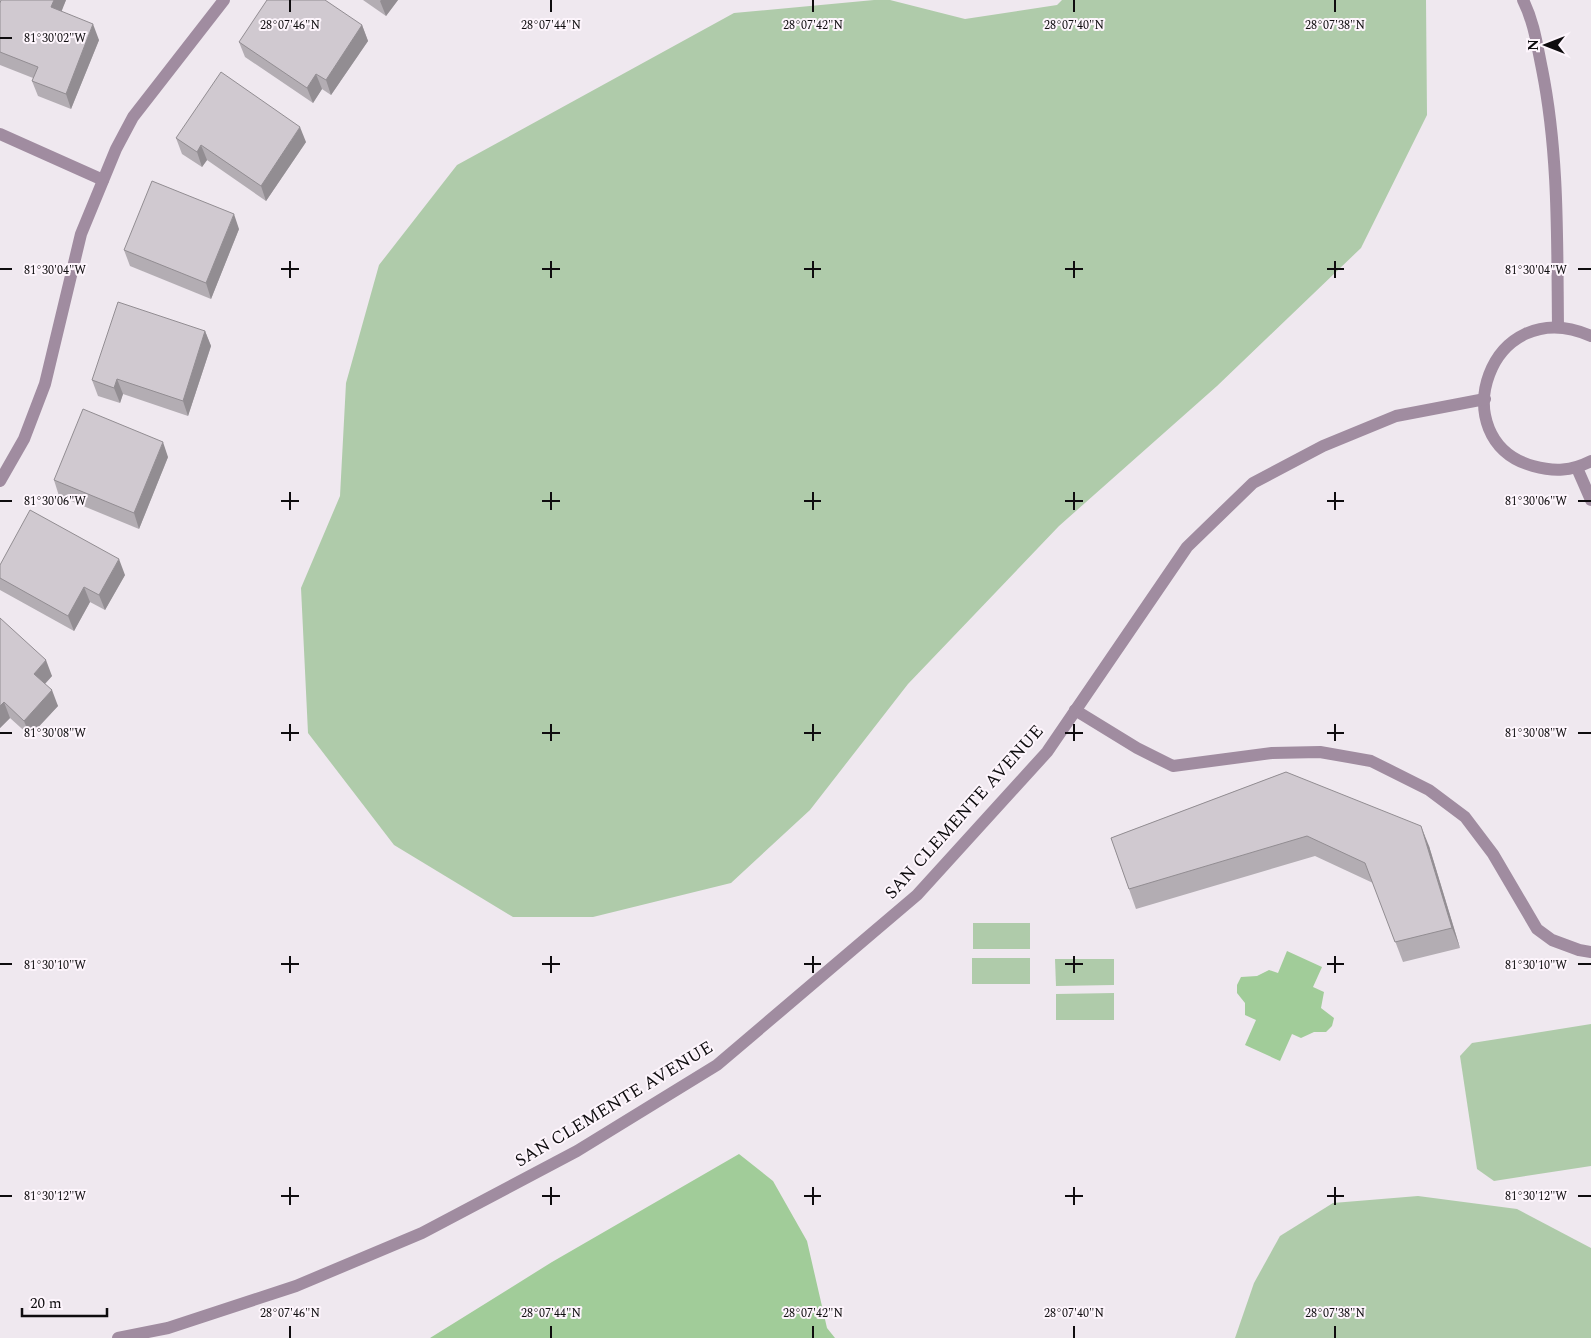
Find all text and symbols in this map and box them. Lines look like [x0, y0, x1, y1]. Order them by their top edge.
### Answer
text: 28°07'46"N [260, 16, 320, 35]
text: 28°07'44"N [521, 16, 581, 35]
text: 28°07'42"N [783, 16, 843, 35]
text: 28°07'40"N [1044, 16, 1104, 35]
text: 28°07'38"N [1305, 16, 1365, 35]
north arrow [1521, 20, 1571, 70]
text: 81°30'02"W [24, 29, 86, 48]
text: N [1523, 39, 1544, 51]
text: 81°30'04"W [24, 261, 86, 280]
text: 81°30'04"W [1505, 261, 1567, 280]
text: 81°30'06"W [24, 492, 86, 511]
text: 81°30'06"W [1505, 492, 1567, 511]
street label: SAN CLEMENTE AVENUE [878, 719, 1050, 905]
text: 81°30'08"W [24, 724, 86, 743]
text: 81°30'08"W [1505, 724, 1567, 743]
text: 81°30'10"W [24, 956, 86, 975]
text: 81°30'10"W [1505, 956, 1567, 975]
street label: SAN CLEMENTE AVENUE [510, 1034, 718, 1174]
text: 81°30'12"W [24, 1187, 86, 1206]
text: 81°30'12"W [1505, 1187, 1567, 1206]
scale bar [22, 1286, 108, 1318]
text: 20 m [30, 1292, 62, 1315]
text: 28°07'46"N [260, 1304, 320, 1323]
text: 28°07'44"N [521, 1304, 581, 1323]
text: 28°07'42"N [783, 1304, 843, 1323]
text: 28°07'40"N [1044, 1304, 1104, 1323]
text: 28°07'38"N [1305, 1304, 1365, 1323]

